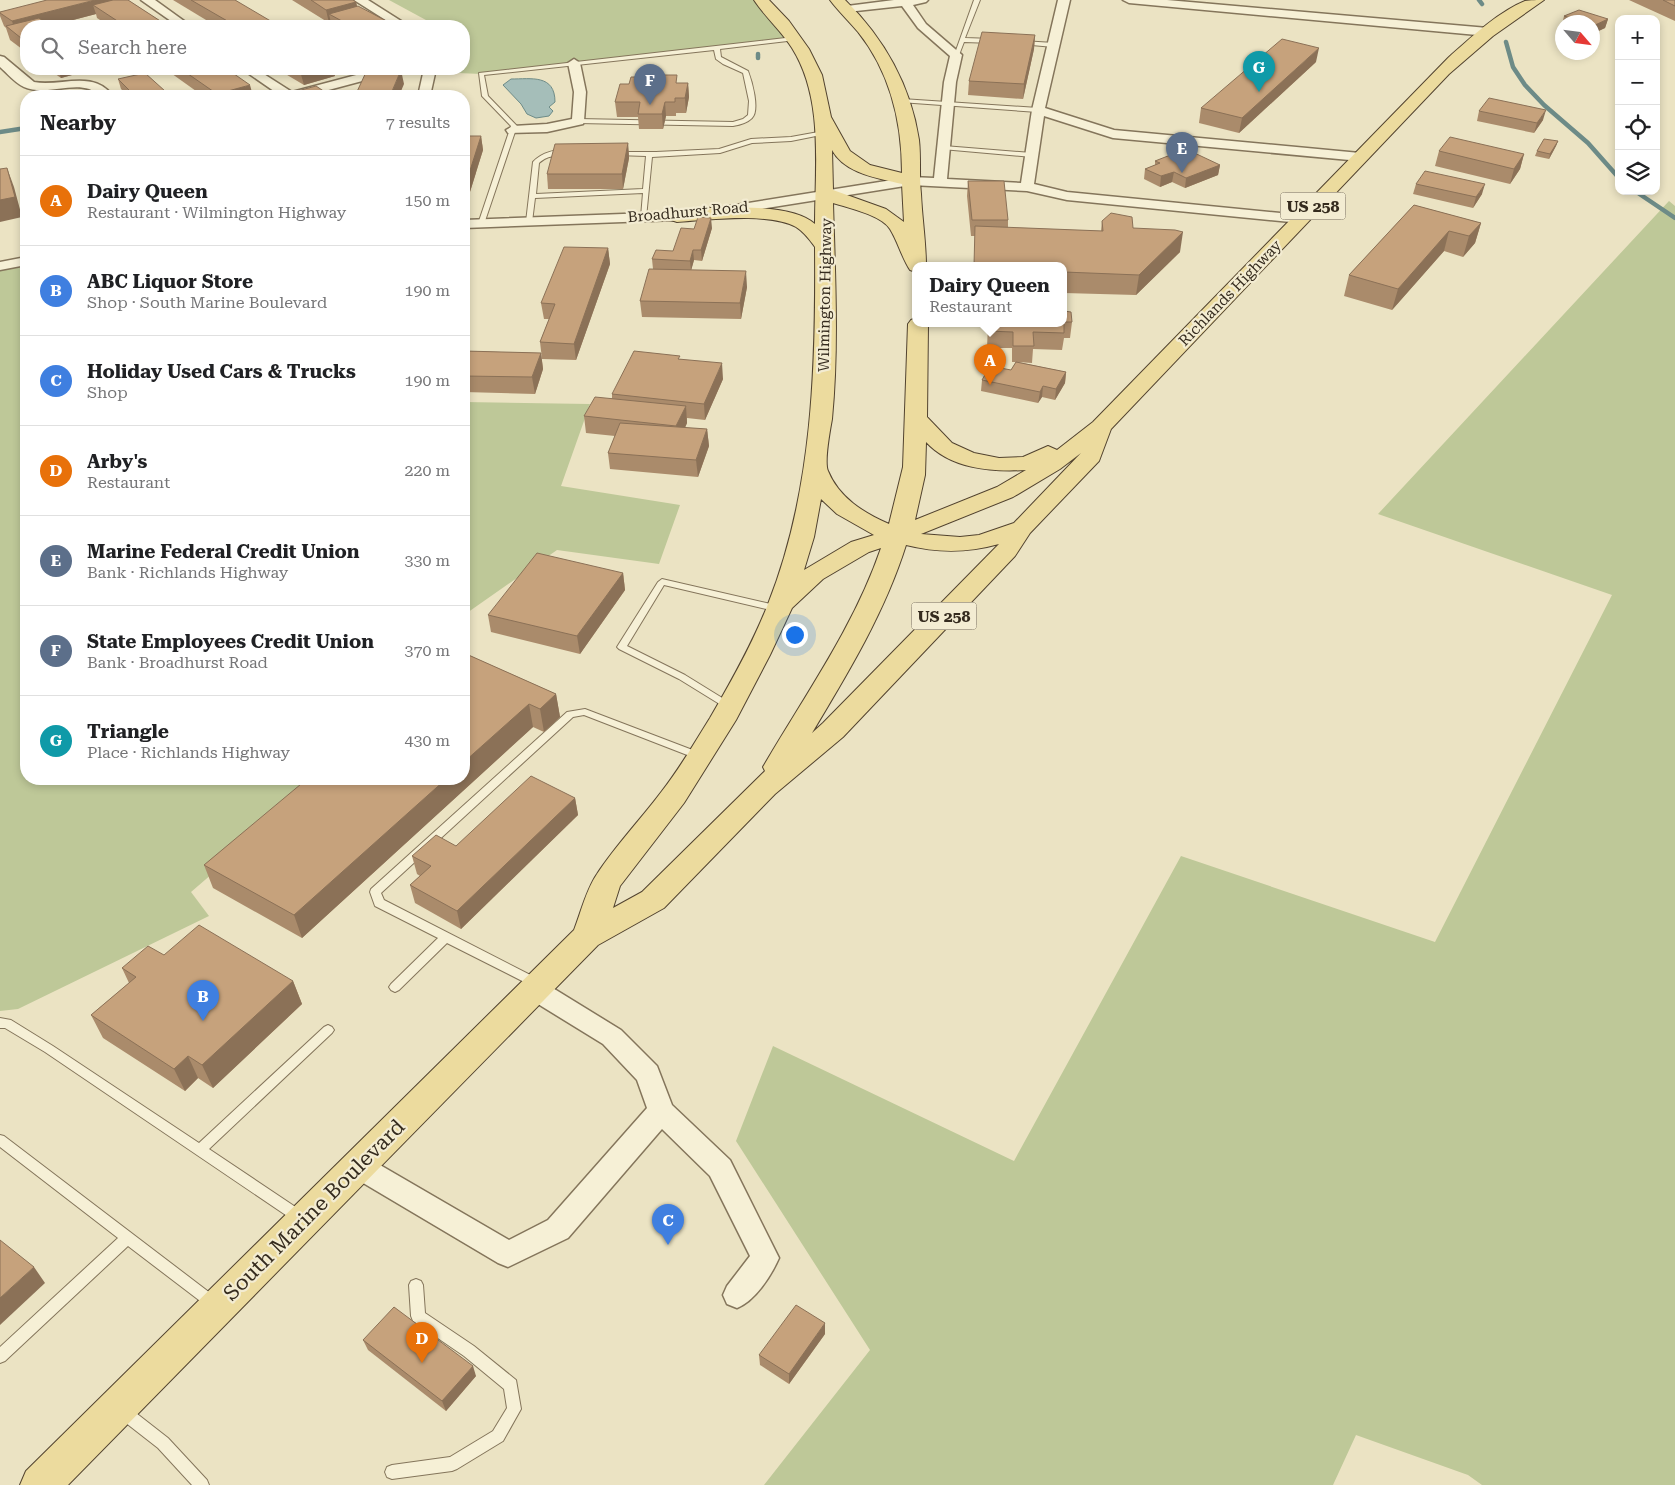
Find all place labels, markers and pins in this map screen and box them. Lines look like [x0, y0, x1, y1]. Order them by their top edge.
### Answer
pin: G [1243, 51, 1275, 92]
pin: F [634, 64, 666, 105]
pin: E [1166, 132, 1198, 173]
pin: A [974, 344, 1006, 385]
pin: B [187, 980, 219, 1021]
pin: C [652, 1204, 684, 1245]
pin: D [406, 1322, 438, 1363]

